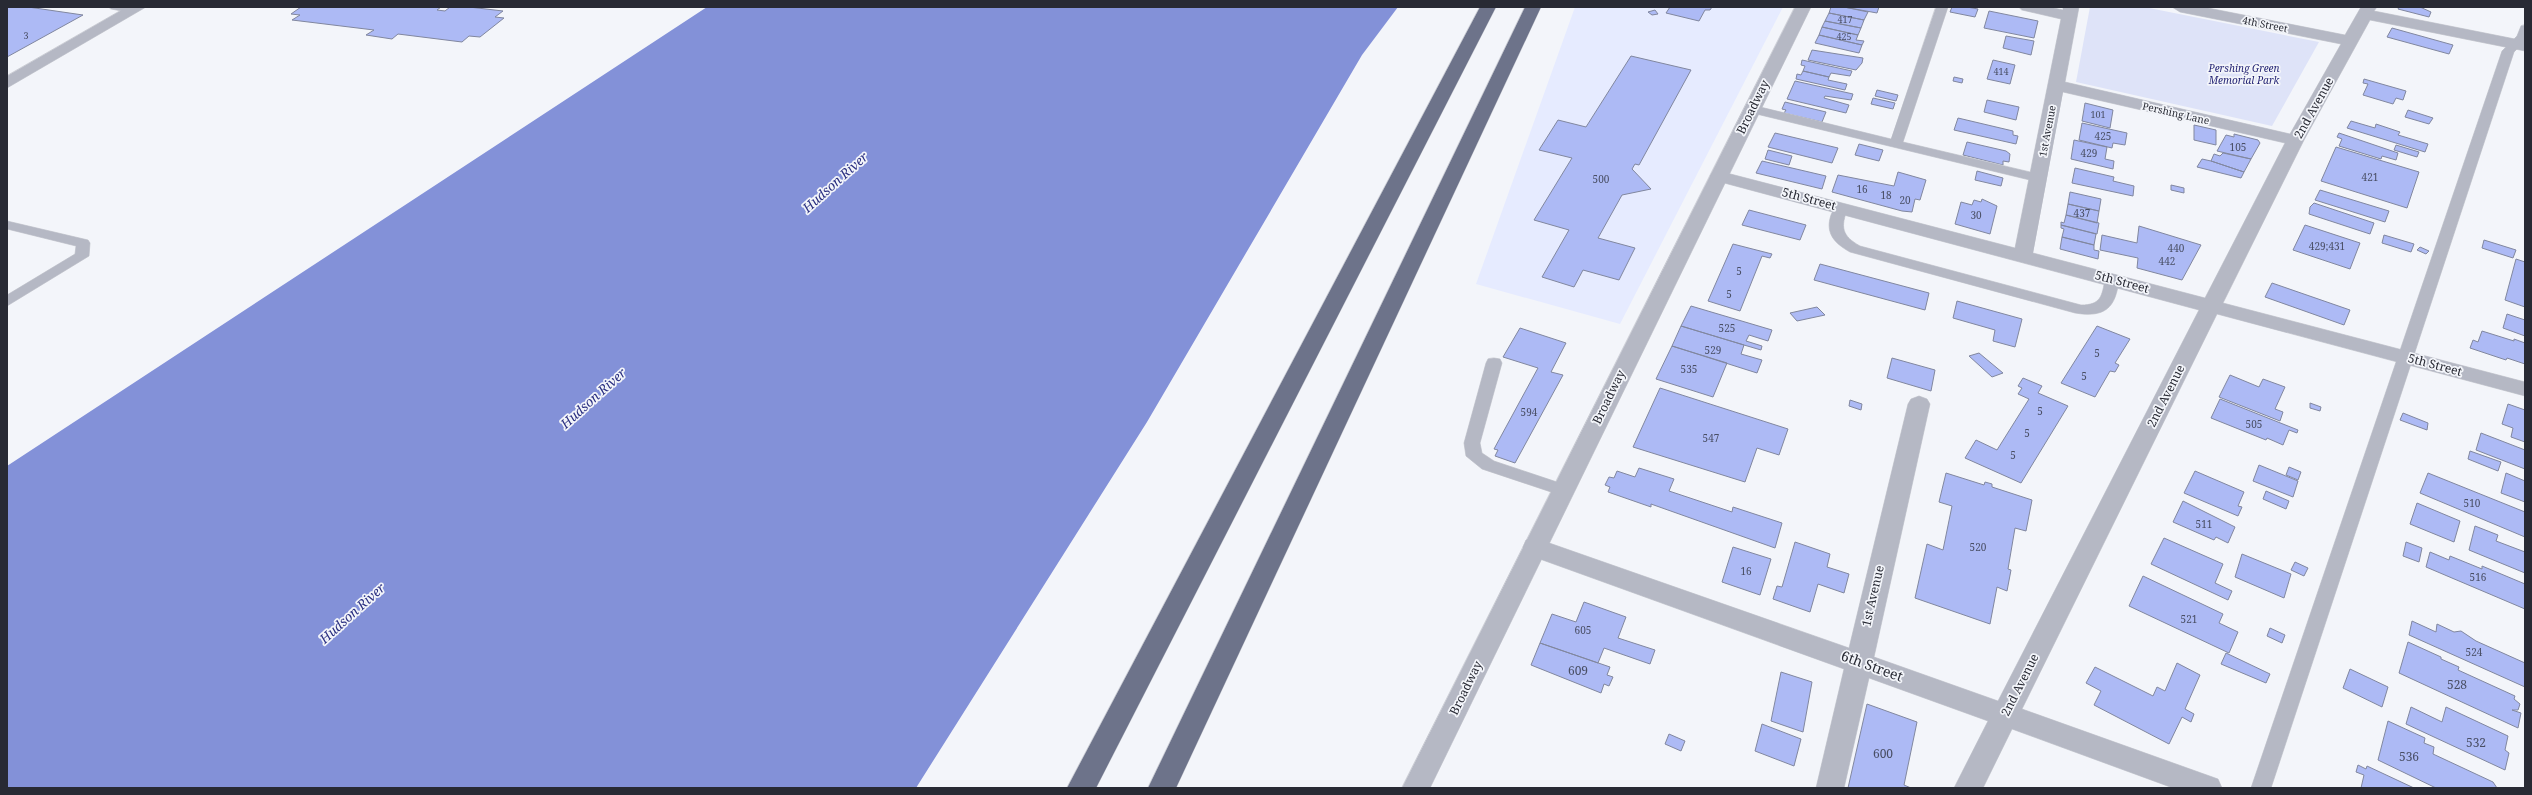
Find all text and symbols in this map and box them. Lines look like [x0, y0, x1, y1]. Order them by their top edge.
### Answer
house number: 417 [1837, 13, 1853, 26]
street label: 4th Street [2241, 13, 2289, 35]
house number: 3 [23, 29, 29, 42]
house number: 425 [1836, 30, 1852, 43]
park label: Pershing Green Memorial Park [2207, 61, 2280, 87]
house number: 414 [1993, 65, 2009, 78]
street label: 2nd Avenue [2290, 74, 2337, 142]
street label: Broadway [1732, 77, 1773, 137]
street label: Pershing Lane [2141, 99, 2211, 127]
street label: 1st Avenue [2035, 104, 2059, 158]
house number: 101 [2090, 108, 2106, 121]
house number: 425 [2095, 129, 2111, 143]
house number: 105 [2230, 140, 2246, 154]
house number: 429 [2081, 146, 2097, 160]
water label: Hudson River [798, 147, 872, 217]
house number: 421 [2362, 170, 2378, 184]
house number: 500 [1593, 172, 1610, 186]
house number: 16 [1856, 182, 1868, 196]
street label: 5th Street [1780, 183, 1838, 214]
house number: 18 [1880, 188, 1892, 202]
house number: 20 [1899, 193, 1911, 207]
house number: 437 [2074, 206, 2091, 220]
house number: 30 [1970, 208, 1982, 222]
house number: 429;431 [2309, 239, 2345, 253]
house number: 440 [2168, 241, 2185, 255]
house number: 442 [2159, 254, 2175, 268]
house number: 5 [1736, 264, 1742, 278]
street label: 5th Street [2093, 266, 2151, 297]
house number: 5 [1726, 287, 1732, 301]
house number: 525 [1719, 321, 1735, 335]
house number: 529 [1705, 343, 1721, 357]
house number: 5 [2094, 346, 2100, 360]
street label: 5th Street [2406, 349, 2464, 380]
house number: 535 [1681, 362, 1697, 376]
street label: 2nd Avenue [2143, 362, 2189, 430]
water label: Hudson River [556, 363, 630, 433]
street label: Broadway [1588, 367, 1629, 427]
house number: 5 [2081, 369, 2087, 383]
house number: 5 [2037, 404, 2043, 418]
house number: 594 [1521, 405, 1538, 419]
house number: 505 [2246, 417, 2262, 431]
house number: 5 [2024, 426, 2030, 440]
house number: 547 [1703, 431, 1720, 445]
house number: 5 [2010, 448, 2016, 462]
house number: 510 [2464, 496, 2481, 510]
house number: 511 [2196, 517, 2212, 531]
house number: 520 [1970, 540, 1987, 554]
house number: 16 [1740, 564, 1752, 578]
street label: 1st Avenue [1857, 564, 1888, 628]
house number: 516 [2470, 570, 2487, 584]
water label: Hudson River [315, 578, 389, 648]
house number: 521 [2181, 612, 2197, 626]
house number: 605 [1575, 623, 1591, 637]
house number: 524 [2466, 645, 2483, 659]
street label: 6th Street [1839, 646, 1906, 685]
street label: 2nd Avenue [1997, 651, 2043, 719]
street label: Broadway [1445, 658, 1486, 718]
house number: 609 [1568, 662, 1588, 679]
house number: 528 [2447, 676, 2467, 693]
house number: 532 [2466, 734, 2486, 751]
house number: 600 [1873, 745, 1893, 762]
house number: 536 [2399, 748, 2419, 765]

